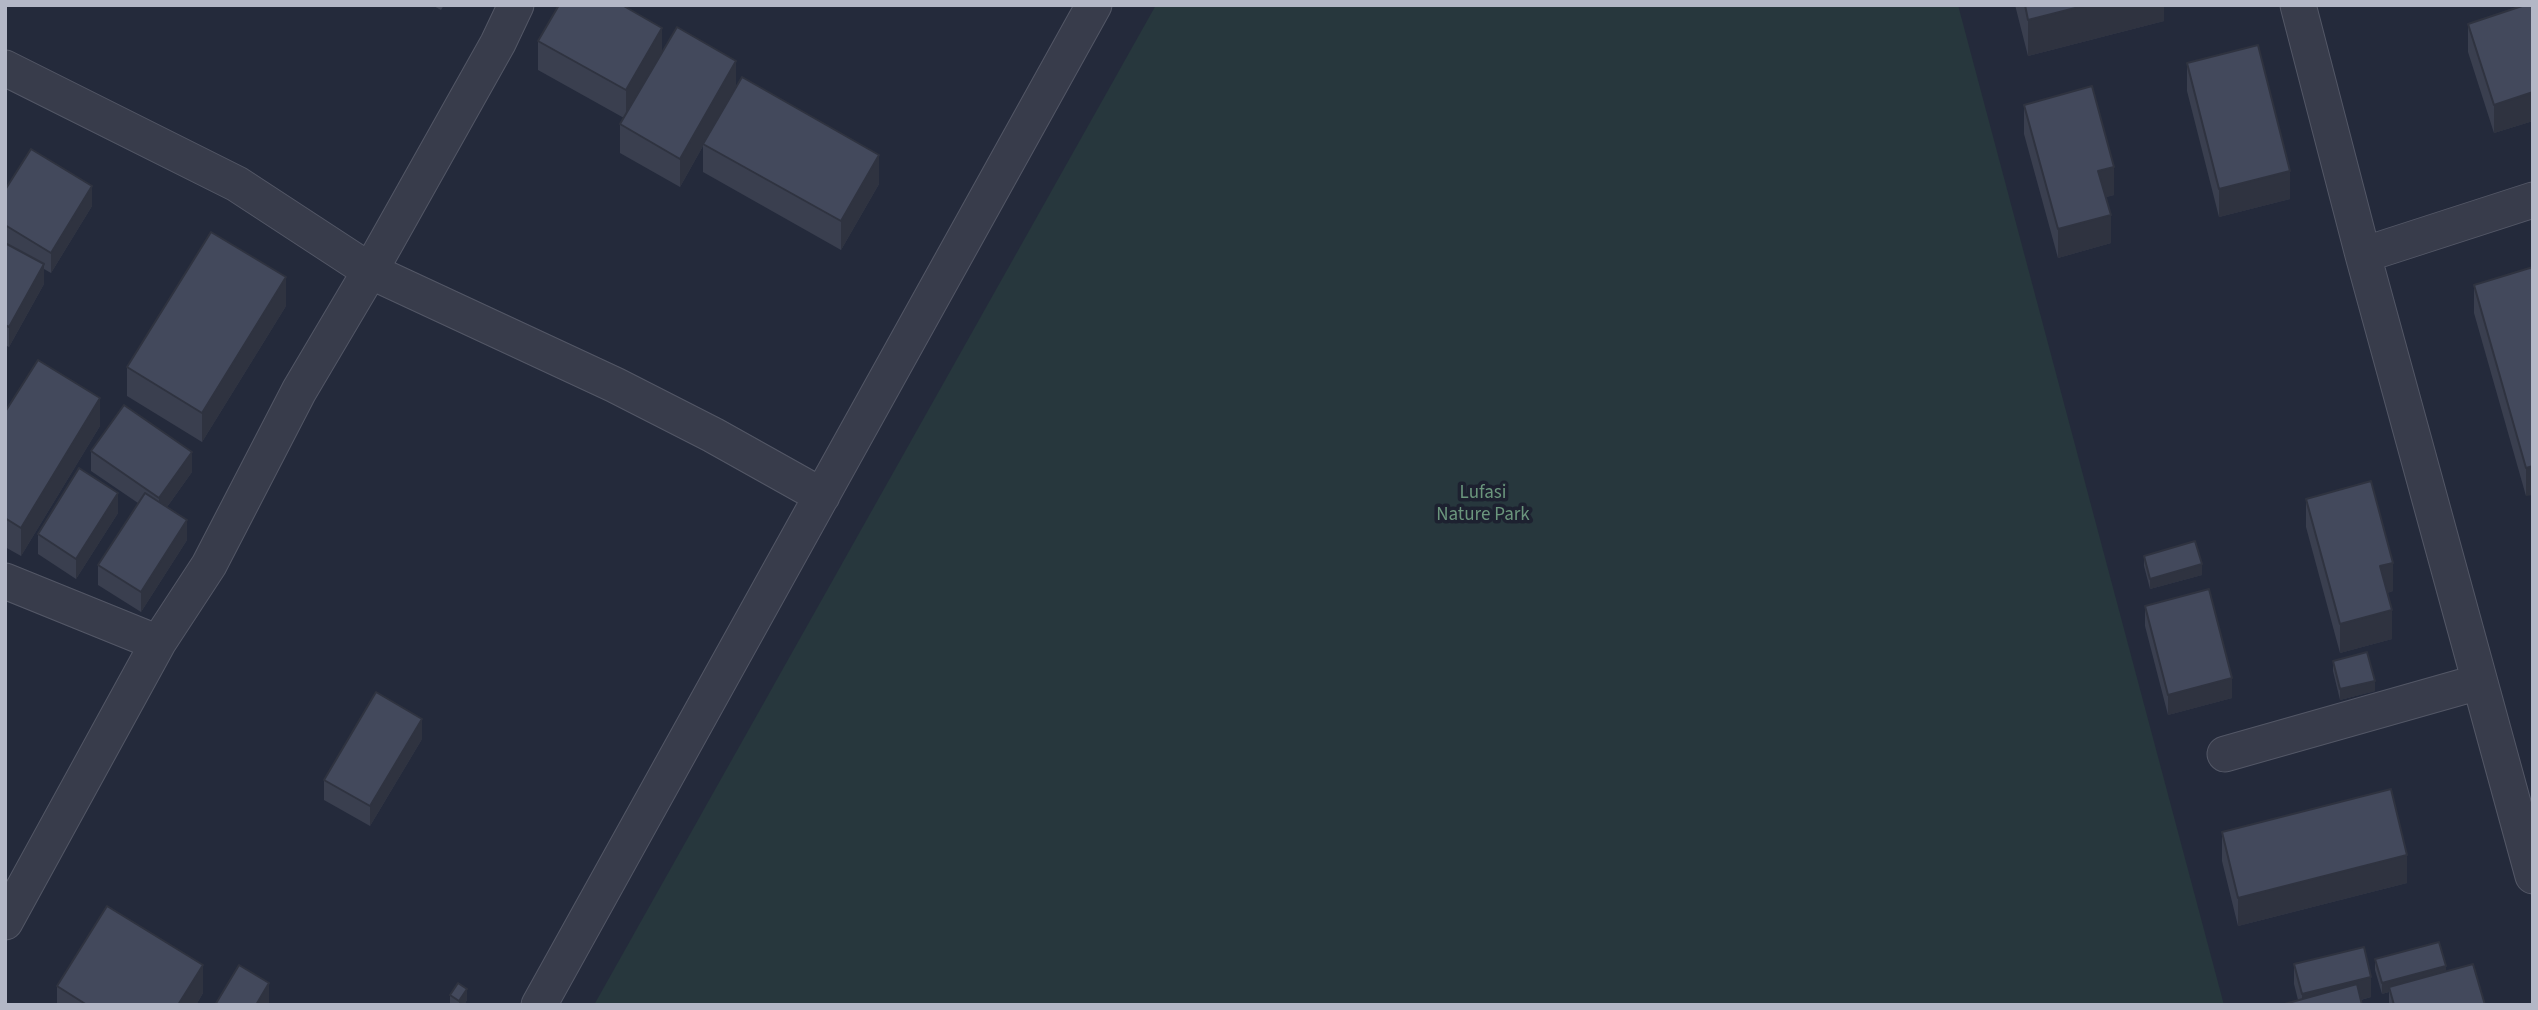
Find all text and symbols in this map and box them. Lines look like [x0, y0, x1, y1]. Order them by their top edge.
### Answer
park label: Lufasi Nature Park [1436, 483, 1530, 527]

